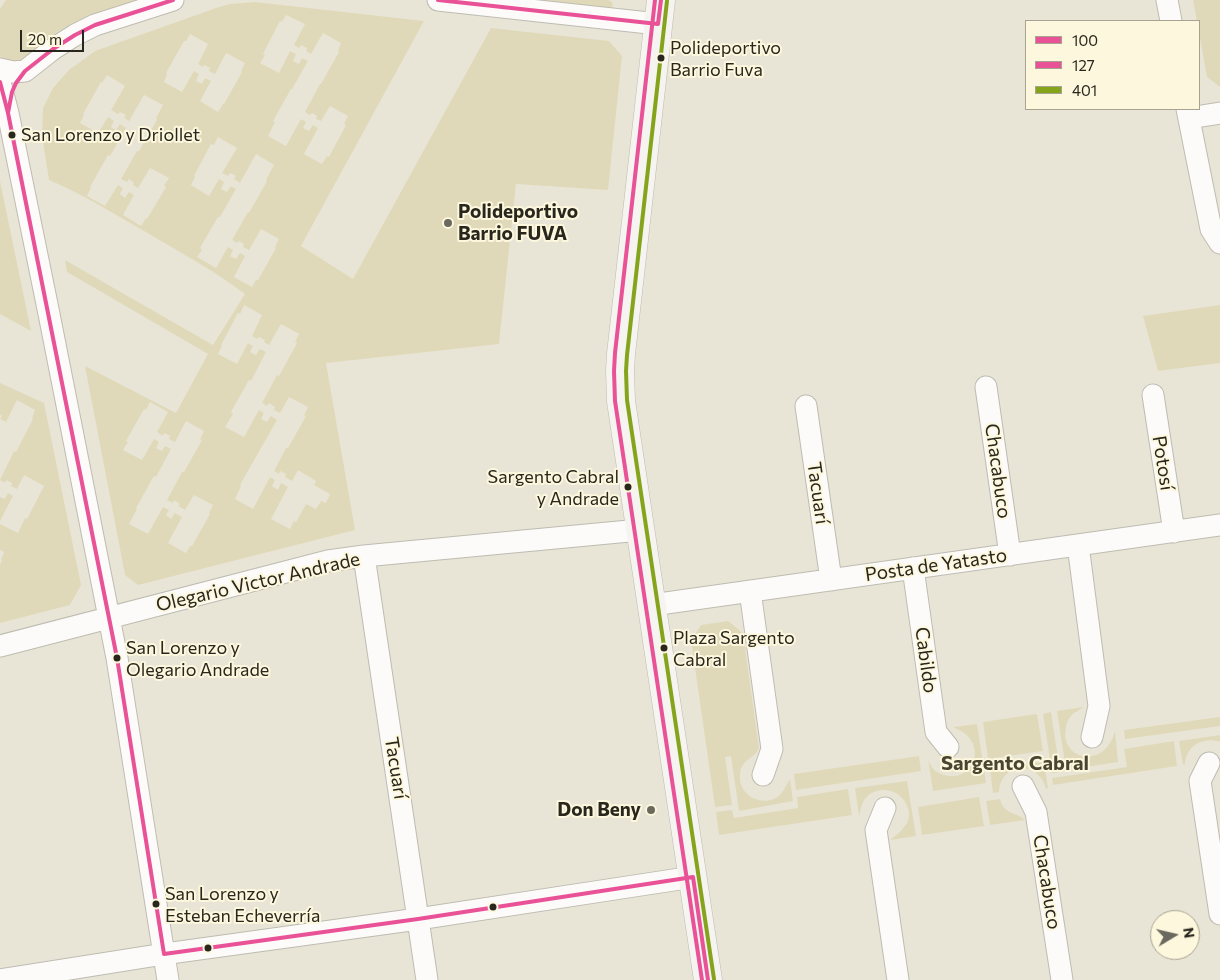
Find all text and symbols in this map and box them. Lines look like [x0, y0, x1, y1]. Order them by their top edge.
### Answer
scale bar [22, 20, 86, 52]
legend [1025, 20, 1200, 110]
text: 20 m [28, 30, 62, 48]
text: 100 [1072, 31, 1098, 49]
place label: Polideportivo Barrio Fuva [670, 37, 781, 80]
marker: Polideportivo Barrio Fuva [656, 53, 666, 63]
text: 127 [1072, 56, 1095, 74]
text: 401 [1072, 81, 1097, 99]
place label: San Lorenzo y Driollet [21, 124, 200, 146]
marker: San Lorenzo y Driollet [7, 130, 17, 140]
place label: Polideportivo Barrio FUVA [458, 201, 578, 245]
marker: Polideportivo Barrio FUVA [442, 217, 454, 229]
street label: Chacabuco [980, 422, 1016, 520]
street label: Potosí [1147, 434, 1179, 492]
street label: Tacuarí [802, 460, 834, 526]
place label: Sargento Cabral y Andrade [488, 466, 619, 508]
marker: Sargento Cabral y Andrade [623, 482, 633, 492]
street label: Posta de Yatasto [864, 544, 1008, 586]
street label: Olegario Victor Andrade [154, 547, 362, 617]
street label: Cabildo [910, 626, 942, 694]
place label: Plaza Sargento Cabral [673, 627, 795, 670]
place label: San Lorenzo y Olegario Andrade [126, 637, 269, 680]
marker: Plaza Sargento Cabral [659, 643, 669, 653]
marker: San Lorenzo y Olegario Andrade [112, 653, 122, 663]
street label: Tacuarí [380, 735, 412, 801]
district label: Sargento Cabral [941, 751, 1089, 775]
place label: Don Beny [557, 799, 641, 821]
marker: Don Beny [645, 804, 657, 816]
street label: Chacabuco [1028, 833, 1066, 931]
place label: San Lorenzo y Esteban Echeverría [165, 883, 320, 926]
marker: San Lorenzo y Esteban Echeverría [151, 899, 161, 909]
unlabelled marker [488, 902, 498, 912]
north arrow [1150, 910, 1200, 960]
text: N [1180, 926, 1199, 939]
unlabelled marker [203, 943, 213, 953]

